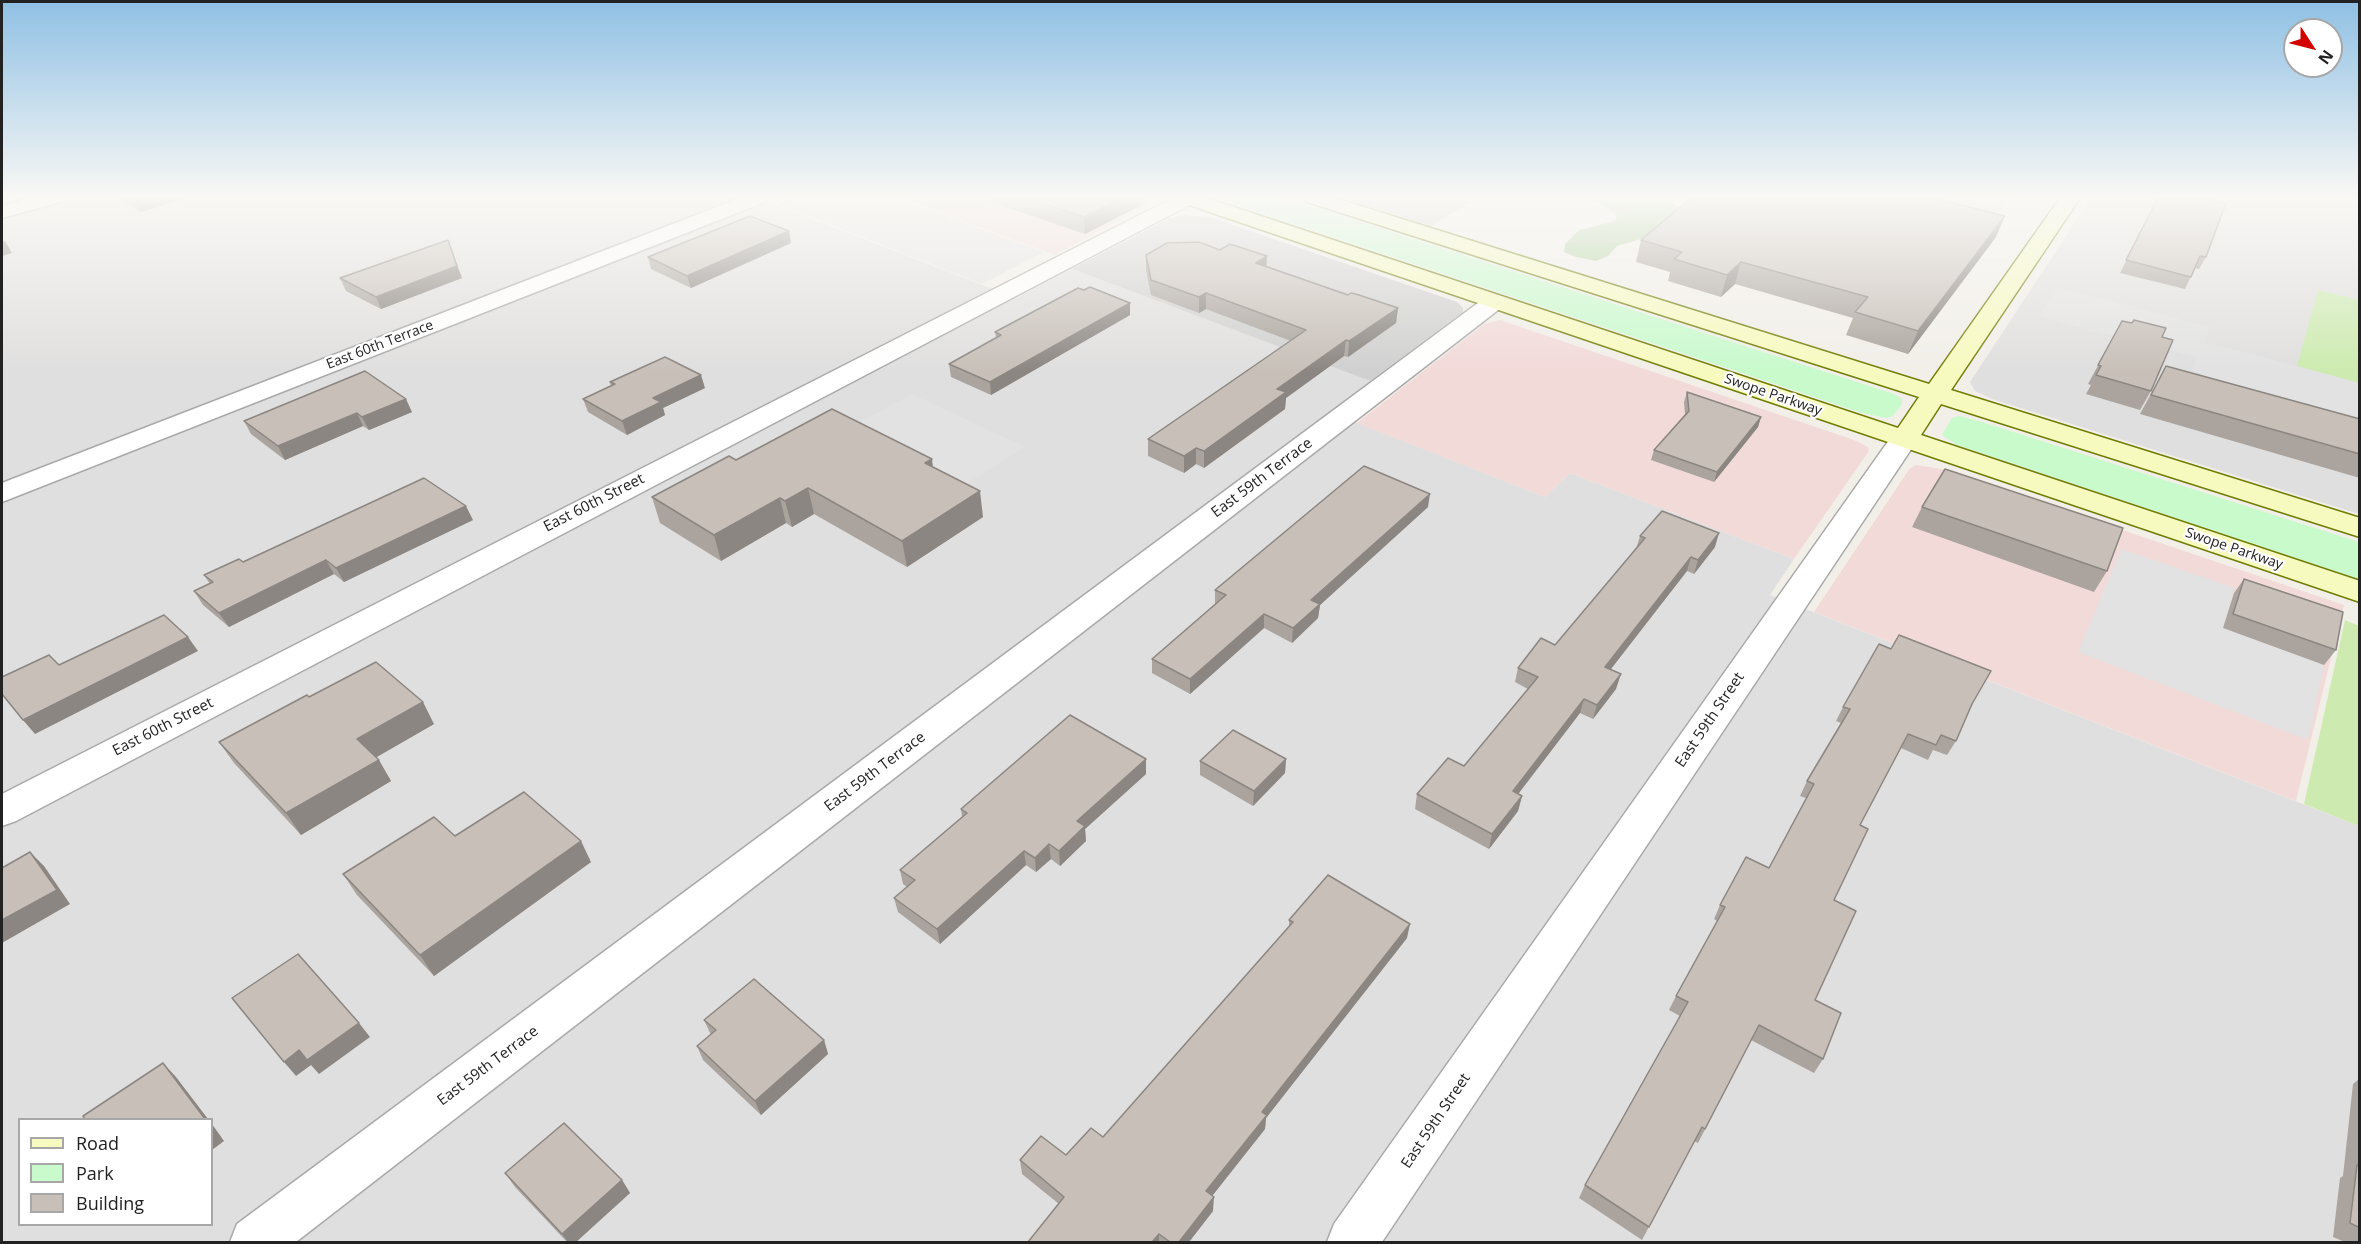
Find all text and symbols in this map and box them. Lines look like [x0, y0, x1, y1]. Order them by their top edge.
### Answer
north arrow [2283, 18, 2343, 78]
text: N [2313, 46, 2339, 69]
street label: East 60th Terrace [324, 317, 436, 373]
street label: Swope Parkway [1722, 370, 1824, 420]
street label: East 59th Terrace [1208, 434, 1316, 522]
street label: East 60th Street [541, 470, 647, 536]
street label: Swope Parkway [2183, 524, 2285, 574]
street label: East 59th Street [1672, 669, 1748, 771]
street label: East 60th Street [110, 694, 216, 760]
street label: East 59th Terrace [821, 728, 929, 816]
street label: East 59th Terrace [434, 1022, 542, 1110]
street label: East 59th Street [1398, 1070, 1474, 1172]
legend [18, 1118, 213, 1226]
text: Road [76, 1131, 119, 1155]
text: Park [76, 1161, 114, 1185]
text: Building [76, 1191, 144, 1215]

